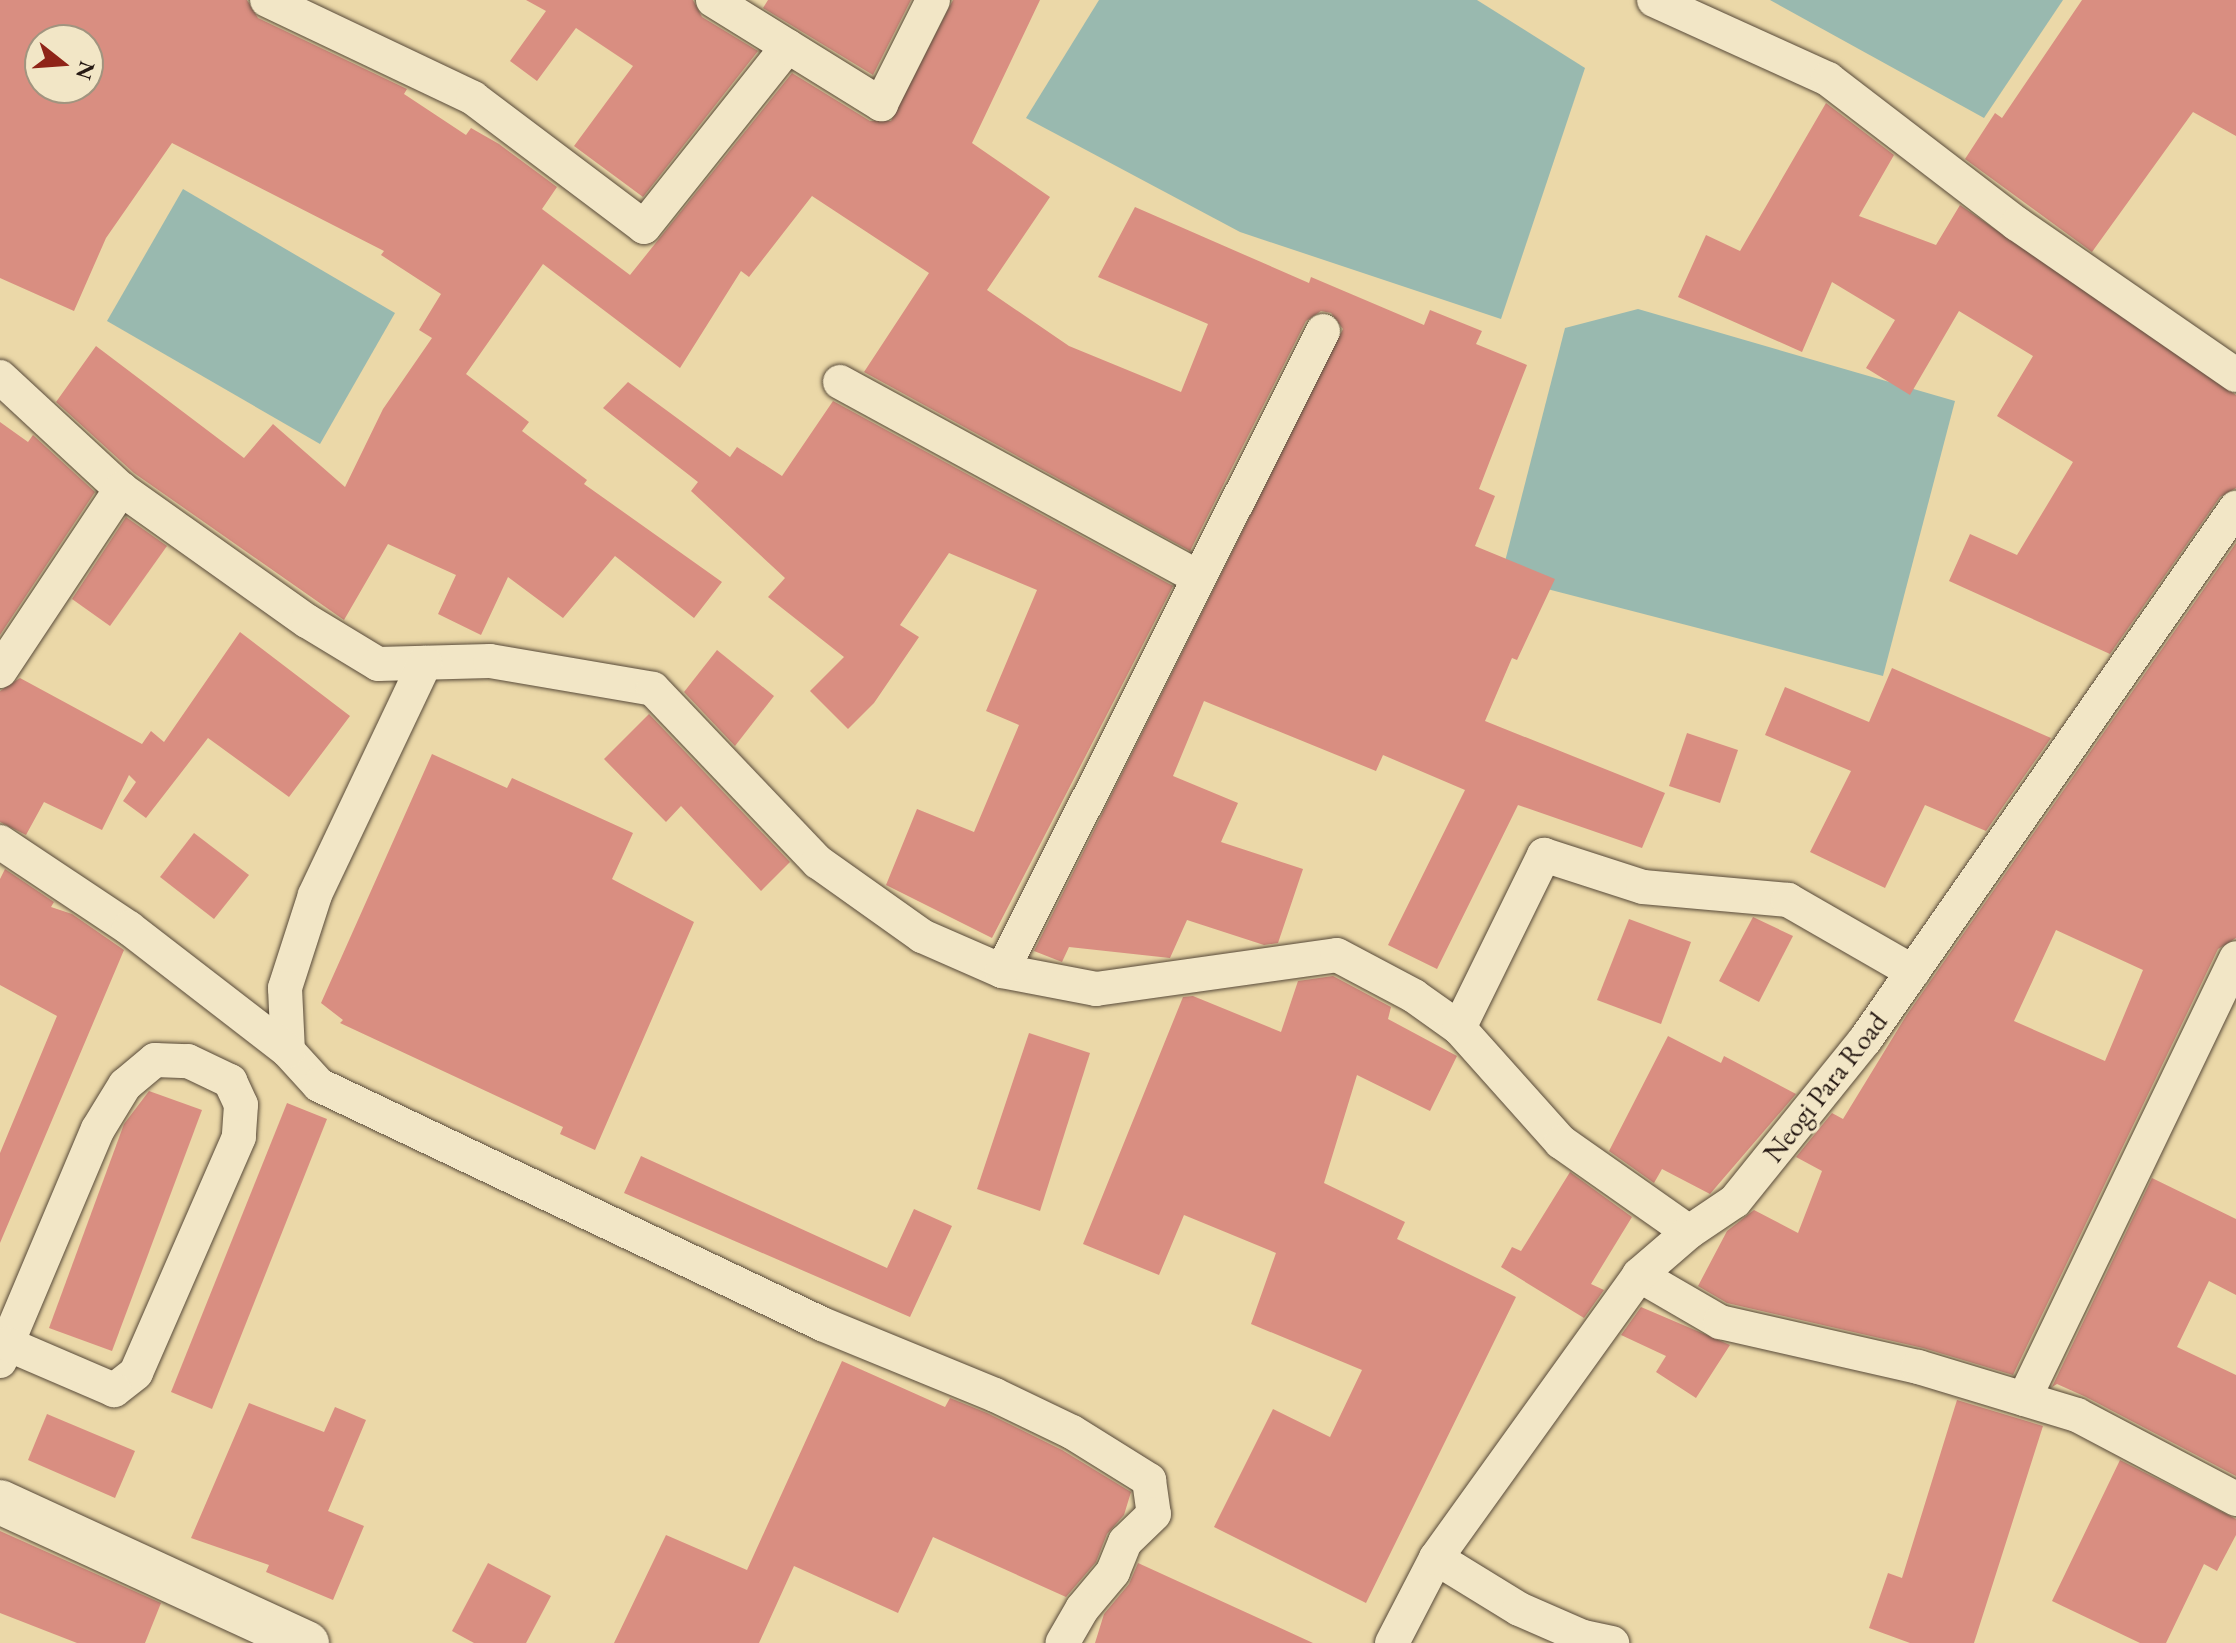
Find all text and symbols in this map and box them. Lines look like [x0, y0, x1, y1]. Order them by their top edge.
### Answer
north arrow [24, 24, 104, 104]
text: N [69, 58, 102, 83]
street label: Neogi Para Road [1756, 1005, 1894, 1169]

